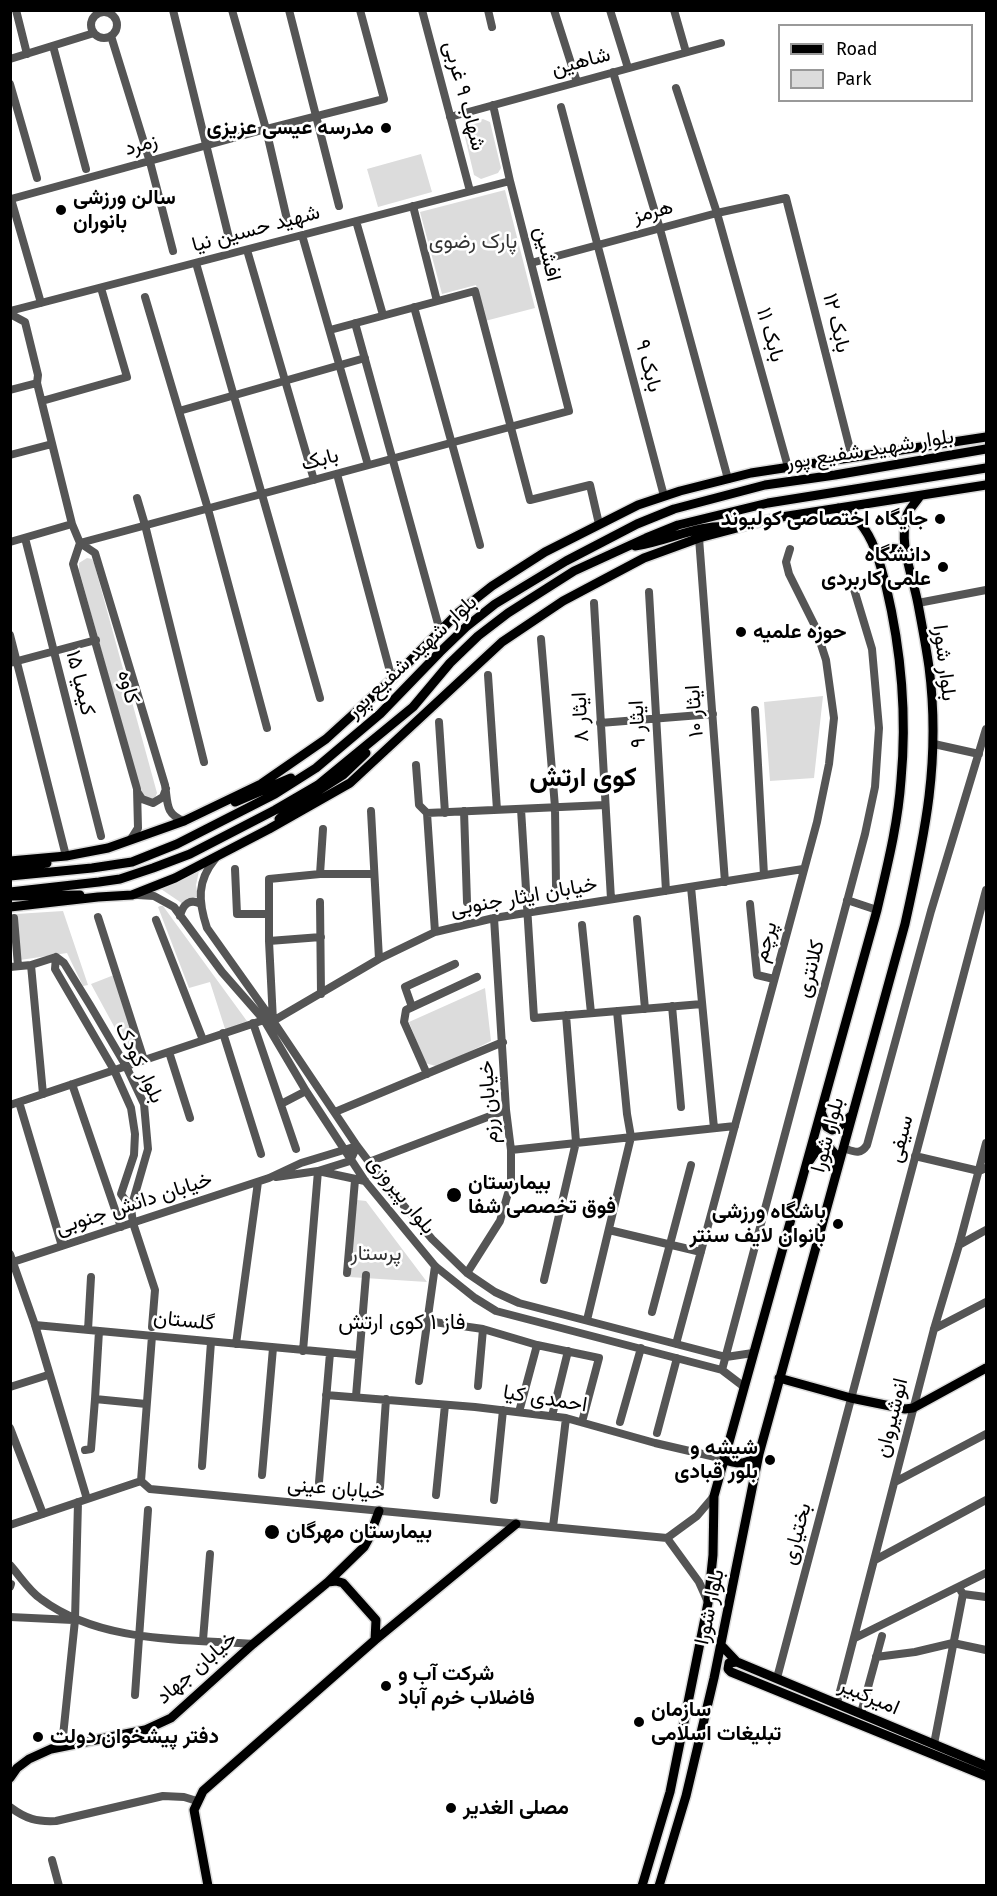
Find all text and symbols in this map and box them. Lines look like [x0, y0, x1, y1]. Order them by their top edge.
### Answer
legend [778, 24, 973, 102]
street label: شهاب ۹ غربی [437, 38, 491, 154]
text: Road [836, 38, 878, 60]
street label: شاهین [549, 42, 613, 82]
text: Park [836, 68, 871, 90]
place label: مدرسه عیسی عزیزی [207, 115, 374, 141]
marker: مدرسه عیسی عزیزی [379, 121, 393, 135]
street label: زمرد [122, 128, 160, 162]
place label: سالن ورزشی بانوران [73, 185, 176, 235]
street label: هرمز [630, 195, 676, 229]
street label: شهید حسین نیا [189, 200, 323, 258]
marker: سالن ورزشی بانوران [54, 203, 68, 217]
street label: افشین [528, 224, 566, 284]
park label: پارک رضوی [429, 229, 517, 255]
street label: بابک ۱۲ [816, 291, 856, 355]
street label: بابک ۱۱ [750, 305, 790, 365]
street label: بابک ۹ [629, 337, 667, 395]
street label: بلوار شهید شفیع پور [784, 424, 956, 476]
street label: بابک [299, 443, 341, 477]
place label: جایگاه اختصاصی کولیوند [721, 506, 928, 532]
marker: جایگاه اختصاصی کولیوند [933, 512, 947, 526]
place label: دانشگاه علمی کاربردی [821, 542, 931, 592]
marker: دانشگاه علمی کاربردی [936, 560, 950, 574]
street label: بلوار شهید شفیع پور [341, 590, 483, 724]
place label: حوزه علمیه [753, 619, 847, 645]
street label: بلوار شورا [927, 624, 961, 702]
marker: حوزه علمیه [734, 625, 748, 639]
street label: کیمیا ۱۵ [60, 648, 100, 718]
street label: کاوه [111, 667, 145, 707]
street label: ایثار ۱۰ [681, 684, 709, 738]
street label: ایثار ۸ [567, 691, 595, 743]
street label: ایثار ۹ [624, 699, 652, 749]
district label: کوی ارتش [529, 762, 637, 794]
street label: خیابان ایثار جنوبی [449, 872, 599, 922]
street label: پرچم [749, 919, 783, 965]
street label: کلانتری [791, 938, 831, 1000]
street label: بلوار کودک [109, 1019, 169, 1107]
street label: خیابان رزم [474, 1059, 504, 1145]
street label: بلوار شورا [806, 1095, 850, 1175]
street label: سیفی [883, 1112, 919, 1166]
street label: بلوار پیروزی [361, 1150, 441, 1240]
street label: خیابان دانش جنوبی [52, 1167, 216, 1241]
place label: بیمارستان فوق تخصصی شفا [468, 1170, 616, 1220]
marker: بیمارستان فوق تخصصی شفا [445, 1186, 463, 1204]
place label: باشگاه ورزشی بانوان لایف سنتر [690, 1199, 826, 1249]
marker: باشگاه ورزشی بانوان لایف سنتر [831, 1217, 845, 1231]
park label: پرستار [350, 1241, 402, 1267]
street label: گلستان [152, 1305, 216, 1337]
district label: فاز ۱ کوی ارتش [338, 1310, 466, 1336]
street label: انوشیروان [870, 1376, 914, 1460]
street label: احمدی کیا [501, 1380, 589, 1418]
place label: شیشه و بلور قبادی [674, 1435, 758, 1485]
marker: شیشه و بلور قبادی [763, 1453, 777, 1467]
street label: خیابان عینی [286, 1472, 386, 1506]
street label: بختیاری [777, 1500, 817, 1568]
place label: بیمارستان مهرگان [286, 1519, 432, 1545]
marker: بیمارستان مهرگان [263, 1523, 281, 1541]
street label: بلوار شورا [690, 1567, 730, 1647]
street label: خیابان جهاد [151, 1626, 243, 1710]
place label: شرکت آب و فاضلاب خرم آباد [398, 1661, 535, 1711]
street label: امیرکبیر [835, 1673, 903, 1721]
marker: شرکت آب و فاضلاب خرم آباد [379, 1679, 393, 1693]
place label: سازمان تبلیغات اسلامی [651, 1697, 781, 1747]
marker: سازمان تبلیغات اسلامی [632, 1715, 646, 1729]
place label: دفتر پیشخوان دولت [50, 1724, 219, 1750]
marker: دفتر پیشخوان دولت [31, 1730, 45, 1744]
place label: مصلی الغدیر [463, 1795, 569, 1821]
marker: مصلی الغدیر [444, 1801, 458, 1815]

